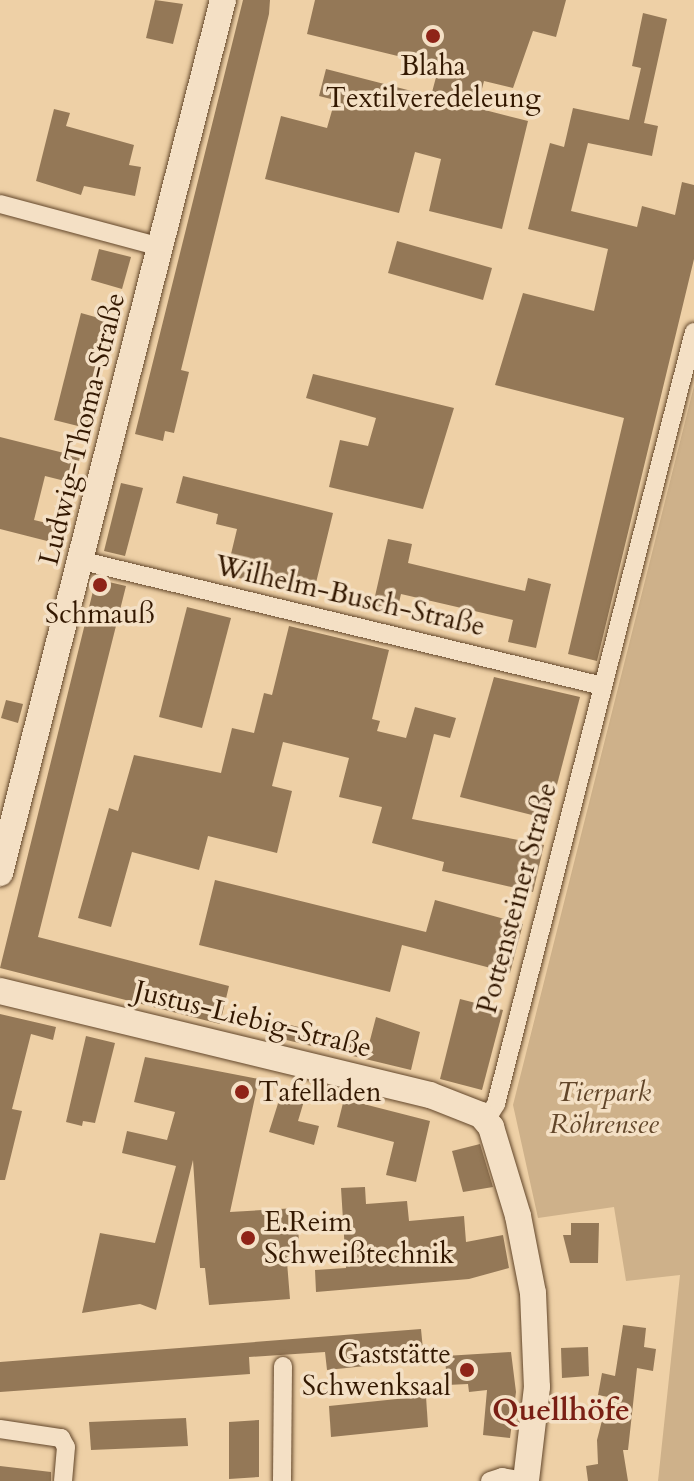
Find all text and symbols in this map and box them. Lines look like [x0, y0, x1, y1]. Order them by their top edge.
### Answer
marker: Blaha Textilveredeleung [424, 27, 442, 45]
place label: Blaha Textilveredeleung [325, 49, 541, 115]
street label: Ludwig-Thoma-Straße [32, 289, 132, 569]
street label: Wilhelm-Busch-Straße [212, 549, 488, 643]
marker: Schmauß [91, 576, 109, 594]
place label: Schmauß [45, 597, 155, 631]
street label: Pottensteiner Straße [470, 779, 564, 1017]
street label: Justus-Liebig-Straße [131, 973, 375, 1065]
place label: Tafelladen [258, 1075, 382, 1109]
park label: Tierpark Röhrensee [549, 1075, 659, 1141]
marker: Tafelladen [233, 1083, 251, 1101]
place label: E.Reim Schweißtechnik [264, 1205, 454, 1271]
marker: E.Reim Schweißtechnik [239, 1229, 257, 1247]
place label: Gaststätte Schwenksaal [302, 1337, 451, 1403]
marker: Gaststätte Schwenksaal [458, 1361, 476, 1379]
district label: Quellhöfe [492, 1393, 630, 1429]

